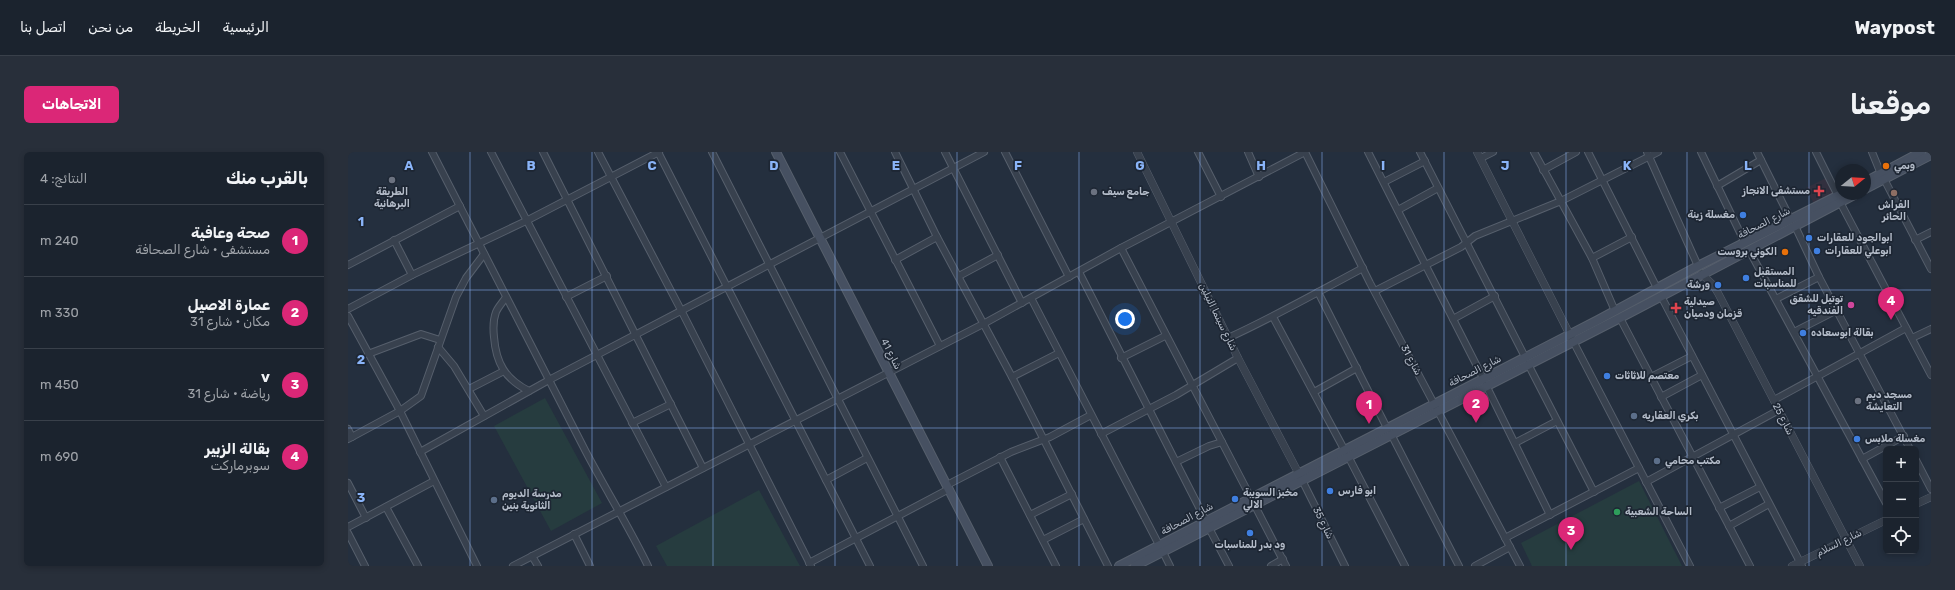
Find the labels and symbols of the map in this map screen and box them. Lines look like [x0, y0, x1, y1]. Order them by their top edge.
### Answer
text: A [404, 158, 414, 173]
text: B [526, 158, 536, 173]
text: C [647, 158, 657, 173]
text: D [769, 158, 779, 173]
text: E [892, 158, 900, 173]
text: F [1014, 158, 1022, 173]
text: G [1135, 158, 1145, 173]
text: H [1256, 158, 1266, 173]
text: I [1381, 158, 1385, 173]
text: J [1501, 158, 1509, 173]
text: K [1623, 158, 1632, 173]
text: L [1744, 158, 1752, 173]
place label: وبمي [1894, 160, 1915, 174]
marker: وبمي [1881, 161, 1891, 171]
north arrow [1835, 164, 1871, 200]
marker: الطريقة البرهانية [387, 175, 397, 185]
place label: مستشفى الانجاز [1741, 185, 1810, 197]
marker: مستشفى الانجاز [1813, 185, 1825, 197]
place label: الطريقة البرهانية [374, 186, 410, 210]
place label: جامع سيف [1102, 186, 1150, 199]
marker: جامع سيف [1089, 187, 1099, 197]
marker: الفراش الحائر [1889, 188, 1899, 198]
place label: الفراش الحائر [1878, 199, 1910, 223]
street label: شارع الصحافة [1736, 205, 1793, 242]
place label: مغسلة زينة [1687, 209, 1735, 221]
marker: مغسلة زينة [1738, 210, 1748, 220]
text: 1 [358, 214, 364, 229]
place label: ابوالجود للعقارات [1817, 232, 1893, 244]
marker: ابوالجود للعقارات [1804, 233, 1814, 243]
place label: ابوعلي للعقارات [1825, 245, 1892, 259]
place label: الكوني بروست [1717, 246, 1777, 260]
marker: ابوعلي للعقارات [1812, 246, 1822, 256]
marker: الكوني بروست [1780, 247, 1790, 257]
place label: المستقبل للمناسبات [1754, 266, 1797, 290]
marker: المستقبل للمناسبات [1741, 273, 1751, 283]
place label: ورشة [1687, 279, 1710, 291]
marker: ورشة [1713, 280, 1723, 290]
street label: شارع سينما النيلين [1196, 281, 1240, 353]
pin: 4 [1878, 287, 1904, 320]
place label: توتيل للشقق الفندقيه [1790, 293, 1843, 317]
place label: صيدلية قزمان ودميان [1684, 296, 1742, 320]
marker: توتيل للشقق الفندقيه [1846, 300, 1856, 310]
marker: صيدلية قزمان ودميان [1671, 303, 1681, 313]
your location [1115, 309, 1135, 329]
place label: بقالة ابوسعاده [1811, 327, 1874, 339]
marker: بقالة ابوسعاده [1798, 328, 1808, 338]
street label: شارع 41 [877, 337, 904, 372]
street label: شارع 31 [1397, 343, 1424, 378]
text: 2 [357, 352, 365, 367]
street label: شارع الصحافة [1447, 353, 1504, 390]
place label: معتصم للاثاثات [1615, 370, 1680, 382]
marker: معتصم للاثاثات [1602, 371, 1612, 381]
place label: مسجد ديم التعايشة [1866, 389, 1912, 413]
pin: 2 [1463, 390, 1489, 423]
pin: 1 [1356, 391, 1382, 424]
marker: مسجد ديم التعايشة [1853, 396, 1863, 406]
street label: شارع 25 [1769, 401, 1796, 437]
place label: بكري العقاريه [1642, 410, 1699, 423]
marker: بكري العقاريه [1629, 411, 1639, 421]
place label: مغسلة ملابس [1865, 433, 1926, 445]
marker: مغسلة ملابس [1852, 434, 1862, 444]
place label: مكتب محامي [1665, 455, 1721, 469]
marker: مكتب محامي [1652, 456, 1662, 466]
place label: ابو فارس [1338, 485, 1376, 497]
marker: ابو فارس [1325, 486, 1335, 496]
place label: مخبز السويبة الالي [1243, 487, 1298, 513]
place label: مدرسة الديوم الثانوية بنين [502, 488, 562, 512]
text: 3 [357, 490, 366, 505]
marker: مخبز السويبة الالي [1230, 494, 1240, 504]
marker: مدرسة الديوم الثانوية بنين [489, 495, 499, 505]
street label: شارع الصحافة [1159, 500, 1216, 539]
street label: شارع 35 [1309, 505, 1336, 542]
place label: الساحة الشعبية [1625, 506, 1692, 518]
marker: الساحة الشعبية [1612, 507, 1622, 517]
pin: 3 [1558, 517, 1584, 550]
street label: شارع السلام [1814, 527, 1864, 560]
marker: ود بدر للمناسبات [1245, 528, 1255, 538]
place label: ود بدر للمناسبات [1215, 539, 1285, 551]

